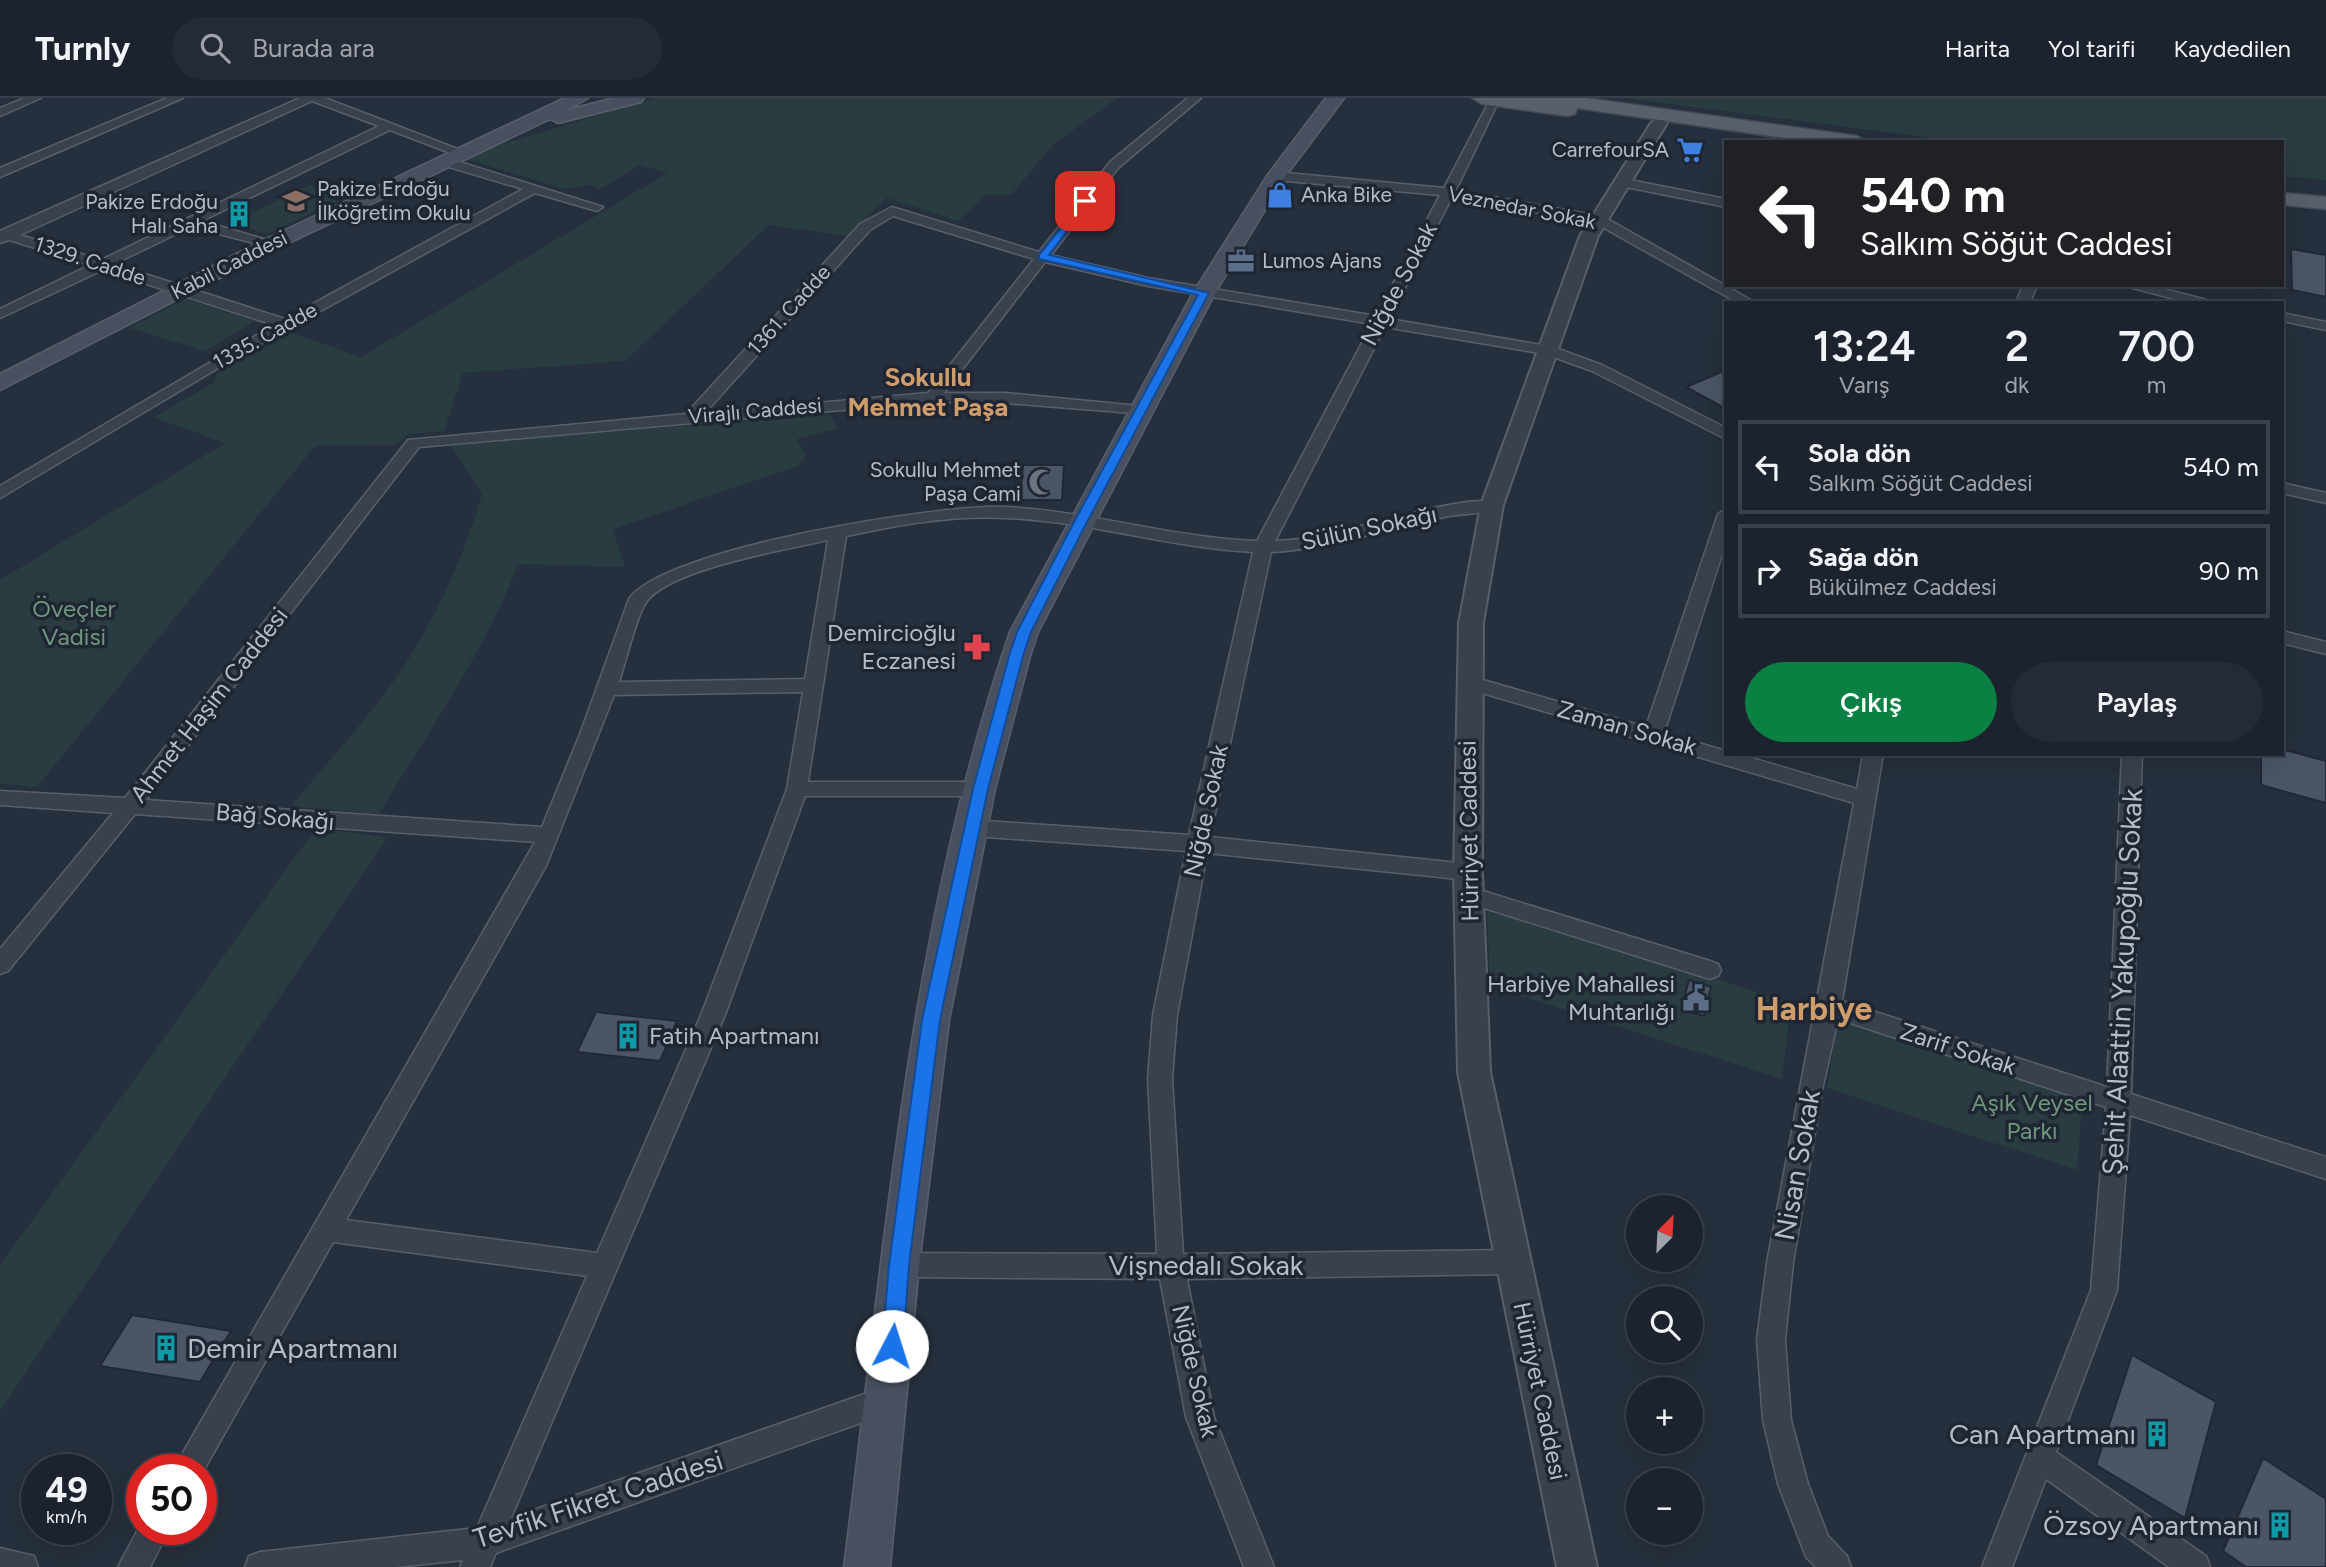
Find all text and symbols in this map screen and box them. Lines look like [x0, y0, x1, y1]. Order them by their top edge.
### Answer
search box [172, 17, 662, 80]
text: Turnly [35, 29, 130, 68]
icon: search [196, 29, 234, 67]
text: Burada ara [252, 32, 375, 64]
text: Harita [1945, 34, 2010, 63]
text: Yol tarifi [2048, 34, 2136, 63]
text: Kaydedilen [2174, 34, 2291, 63]
supermarket icon: CarrefourSA [1675, 135, 1705, 165]
place label: CarrefourSA [1552, 137, 1669, 162]
text: 540 m [1860, 165, 2006, 224]
icon: left [1745, 168, 1836, 259]
pin [1055, 171, 1115, 231]
place label: Pakize Erdoğu İlköğretim Okulu [317, 176, 471, 225]
shop icon: Anka Bike [1265, 180, 1295, 210]
street label: Veznedar Sokak [1446, 181, 1599, 234]
icon: arrive [1066, 182, 1104, 220]
place label: Anka Bike [1301, 182, 1392, 207]
school or university icon: Pakize Erdoğu İlköğretim Okulu [281, 186, 311, 216]
place label: Pakize Erdoğu Halı Saha [85, 189, 218, 238]
building icon: Pakize Erdoğu Halı Saha [224, 199, 254, 229]
street label: Niğde Sokak [1354, 217, 1443, 350]
street label: Kabil Caddesi [167, 225, 291, 305]
text: Salkım Söğüt Caddesi [1860, 225, 2173, 263]
street label: 1329. Cadde [32, 231, 149, 290]
office icon: Lumos Ajans [1226, 246, 1256, 276]
place label: Lumos Ajans [1262, 248, 1382, 273]
street label: 1361. Cadde [742, 260, 835, 360]
street label: 1335. Cadde [208, 297, 321, 374]
text: 13:24 [1813, 321, 1916, 372]
text: 2 [2005, 321, 2029, 372]
text: 700 [2118, 321, 2195, 372]
district label: Sokullu Mehmet Paşa [848, 361, 1008, 423]
text: Varış [1839, 371, 1890, 399]
text: dk [2005, 371, 2029, 399]
text: m [2147, 371, 2166, 399]
street label: Virajlı Caddesi [687, 392, 823, 429]
text: Sola dön [1808, 437, 1911, 469]
icon: left [1749, 448, 1787, 486]
text: 540 m [2183, 451, 2259, 483]
place label: Sokullu Mehmet Paşa Cami [870, 457, 1021, 506]
mosque icon: Sokullu Mehmet Paşa Cami [1027, 467, 1057, 497]
text: Salkım Söğüt Caddesi [1808, 469, 2033, 497]
street label: Sülün Sokağı [1298, 499, 1439, 556]
text: Sağa dön [1808, 541, 1919, 573]
icon: right [1749, 552, 1787, 590]
text: 90 m [2199, 555, 2259, 587]
text: Bükülmez Caddesi [1808, 573, 1997, 601]
park label: Öveçler Vadisi [32, 594, 116, 651]
street label: Ahmet Haşim Caddesi [124, 602, 294, 808]
place label: Demircioğlu Eczanesi [827, 618, 956, 675]
pharmacy icon: Demircioğlu Eczanesi [962, 632, 992, 662]
button: Çıkış [1745, 662, 1997, 742]
button: Paylaş [2011, 662, 2263, 742]
street label: Zaman Sokak [1554, 694, 1700, 761]
street label: Hürriyet Caddesi [1452, 740, 1485, 922]
street label: Niğde Sokak [1177, 741, 1234, 880]
street label: Şehit Alaattin Yakupoğlu Sokak [2095, 787, 2149, 1176]
street label: Bağ Sokağı [215, 797, 336, 836]
place label: Harbiye Mahallesi Muhtarlığı [1487, 969, 1675, 1026]
public building icon: Harbiye Mahallesi Muhtarlığı [1681, 983, 1711, 1013]
district label: Harbiye [1756, 990, 1872, 1028]
street label: Zarif Sokak [1897, 1016, 2020, 1081]
building icon: Fatih Apartmanı [613, 1021, 643, 1051]
place label: Fatih Apartmanı [649, 1021, 820, 1050]
street label: Nisan Sokak [1767, 1086, 1827, 1243]
park label: Aşık Veysel Parkı [1971, 1088, 2093, 1145]
north arrow [1626, 1195, 1703, 1272]
map controls [1626, 1195, 1703, 1545]
street label: Vişnedalı Sokak [1109, 1248, 1304, 1282]
button: search [1626, 1286, 1703, 1363]
street label: Hürriyet Caddesi [1507, 1299, 1574, 1483]
street label: Niğde Sokak [1166, 1302, 1225, 1440]
position arrow [855, 1309, 929, 1383]
place label: Demir Apartmanı [187, 1331, 398, 1365]
building icon: Demir Apartmanı [151, 1333, 181, 1363]
button: + [1626, 1377, 1703, 1454]
place label: Can Apartmanı [1949, 1417, 2136, 1451]
building icon: Can Apartmanı [2142, 1419, 2172, 1449]
street label: Tevfik Fikret Caddesi [469, 1443, 727, 1555]
speed limit sign: 50 [126, 1454, 217, 1545]
button: − [1626, 1468, 1703, 1545]
text: 49 [45, 1469, 88, 1511]
text: km/h [46, 1506, 87, 1528]
place label: Özsoy Apartmanı [2043, 1508, 2259, 1542]
building icon: Özsoy Apartmanı [2265, 1510, 2295, 1540]

